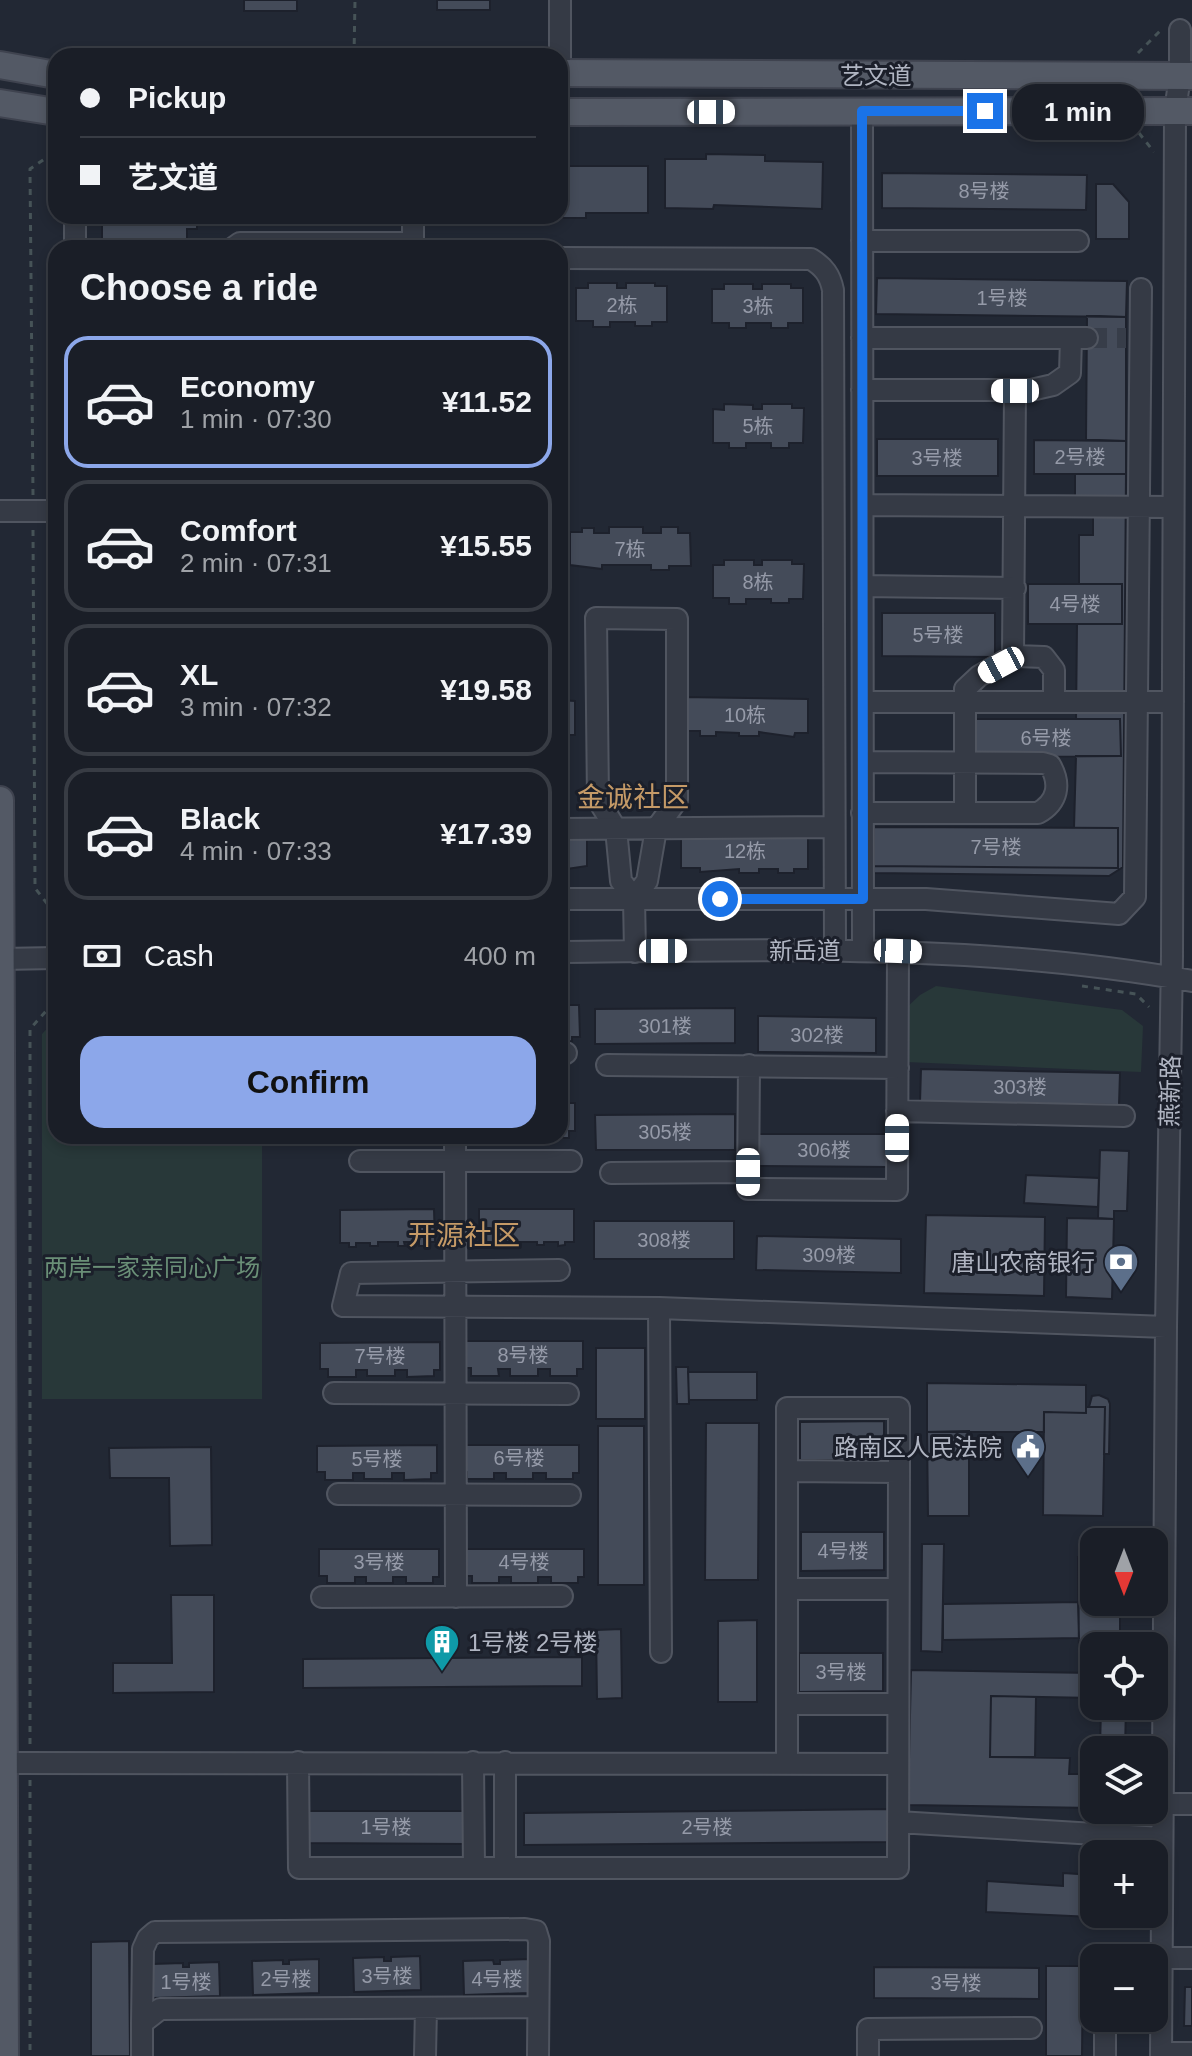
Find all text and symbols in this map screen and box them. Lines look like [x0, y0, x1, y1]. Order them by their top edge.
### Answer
street label: 艺文道 [840, 62, 912, 89]
text: Pickup [128, 81, 226, 114]
callout: 1 min [1013, 83, 1145, 139]
route end [967, 93, 1003, 129]
text: 1 min [1044, 97, 1112, 127]
car [687, 100, 735, 124]
text: 艺文道 [128, 161, 218, 194]
house number: 8号楼 [958, 180, 1010, 202]
text: Choose a ride [80, 267, 318, 308]
house number: 1号楼 [976, 287, 1028, 309]
house number: 2栋 [606, 294, 638, 316]
house number: 3栋 [742, 295, 774, 317]
icon: car [84, 366, 156, 438]
text: Economy [180, 370, 315, 403]
car [991, 379, 1039, 403]
text: ¥11.52 [442, 385, 532, 418]
text: 1 min · 07:30 [180, 404, 332, 434]
house number: 5栋 [742, 415, 774, 437]
house number: 2号楼 [1054, 446, 1106, 468]
house number: 3号楼 [911, 447, 963, 469]
icon: car [84, 510, 156, 582]
text: Comfort [180, 514, 297, 547]
text: ¥15.55 [440, 529, 532, 562]
house number: 7栋 [614, 538, 646, 560]
text: 2 min · 07:31 [180, 548, 332, 578]
house number: 8栋 [742, 571, 774, 593]
house number: 4号楼 [1049, 593, 1101, 615]
house number: 5号楼 [912, 624, 964, 646]
car [974, 643, 1028, 687]
icon: car [84, 654, 156, 726]
text: XL [180, 658, 218, 691]
text: ¥19.58 [440, 673, 532, 706]
text: 3 min · 07:32 [180, 692, 332, 722]
house number: 10栋 [724, 704, 766, 726]
house number: 6号楼 [1020, 727, 1072, 749]
district label: 金诚社区 [577, 782, 689, 813]
icon: car [84, 798, 156, 870]
text: Black [180, 802, 260, 835]
text: ¥17.39 [440, 817, 532, 850]
text: 4 min · 07:33 [180, 836, 332, 866]
house number: 7号楼 [970, 836, 1022, 858]
house number: 12栋 [724, 840, 766, 862]
route start [702, 881, 738, 917]
icon: cash [80, 934, 124, 978]
street label: 新岳道 [769, 937, 841, 964]
car [874, 938, 922, 964]
text: Cash [144, 939, 214, 972]
car [639, 939, 687, 963]
text: 400 m [464, 941, 536, 971]
house number: 301楼 [638, 1015, 692, 1037]
house number: 302楼 [790, 1024, 844, 1046]
button: Confirm [80, 1036, 536, 1128]
street label: 燕新路 [1156, 1055, 1184, 1127]
house number: 303楼 [993, 1076, 1047, 1098]
car [885, 1114, 909, 1162]
house number: 305楼 [638, 1121, 692, 1143]
house number: 306楼 [797, 1139, 851, 1161]
car [736, 1148, 760, 1196]
district label: 开源社区 [408, 1220, 520, 1251]
house number: 308楼 [637, 1229, 691, 1251]
bank icon: 唐山农商银行 [1102, 1243, 1140, 1293]
house number: 309楼 [802, 1244, 856, 1266]
place label: 唐山农商银行 [951, 1249, 1095, 1276]
park label: 两岸一家亲同心广场 [44, 1254, 260, 1281]
house number: 8号楼 [497, 1344, 549, 1366]
house number: 7号楼 [354, 1345, 406, 1367]
public building icon: 路南区人民法院 [1009, 1428, 1047, 1478]
place label: 路南区人民法院 [834, 1434, 1002, 1461]
house number: 6号楼 [493, 1447, 545, 1469]
house number: 5号楼 [351, 1448, 403, 1470]
north arrow [1080, 1528, 1168, 1616]
map controls [1080, 1528, 1168, 2032]
house number: 4号楼 [817, 1540, 869, 1562]
house number: 3号楼 [353, 1551, 405, 1573]
house number: 4号楼 [498, 1551, 550, 1573]
building icon: 1号楼 2号楼 [423, 1623, 461, 1673]
place label: 1号楼 2号楼 [468, 1629, 597, 1656]
button: locate [1080, 1632, 1168, 1720]
house number: 3号楼 [815, 1661, 867, 1683]
button: layers [1080, 1736, 1168, 1824]
house number: 1号楼 [360, 1816, 412, 1838]
house number: 2号楼 [681, 1816, 733, 1838]
button: + [1080, 1840, 1168, 1928]
button: − [1080, 1944, 1168, 2032]
house number: 3号楼 [361, 1965, 413, 1987]
house number: 2号楼 [260, 1968, 312, 1990]
house number: 4号楼 [471, 1968, 523, 1990]
house number: 1号楼 [160, 1971, 212, 1993]
house number: 3号楼 [930, 1972, 982, 1994]

